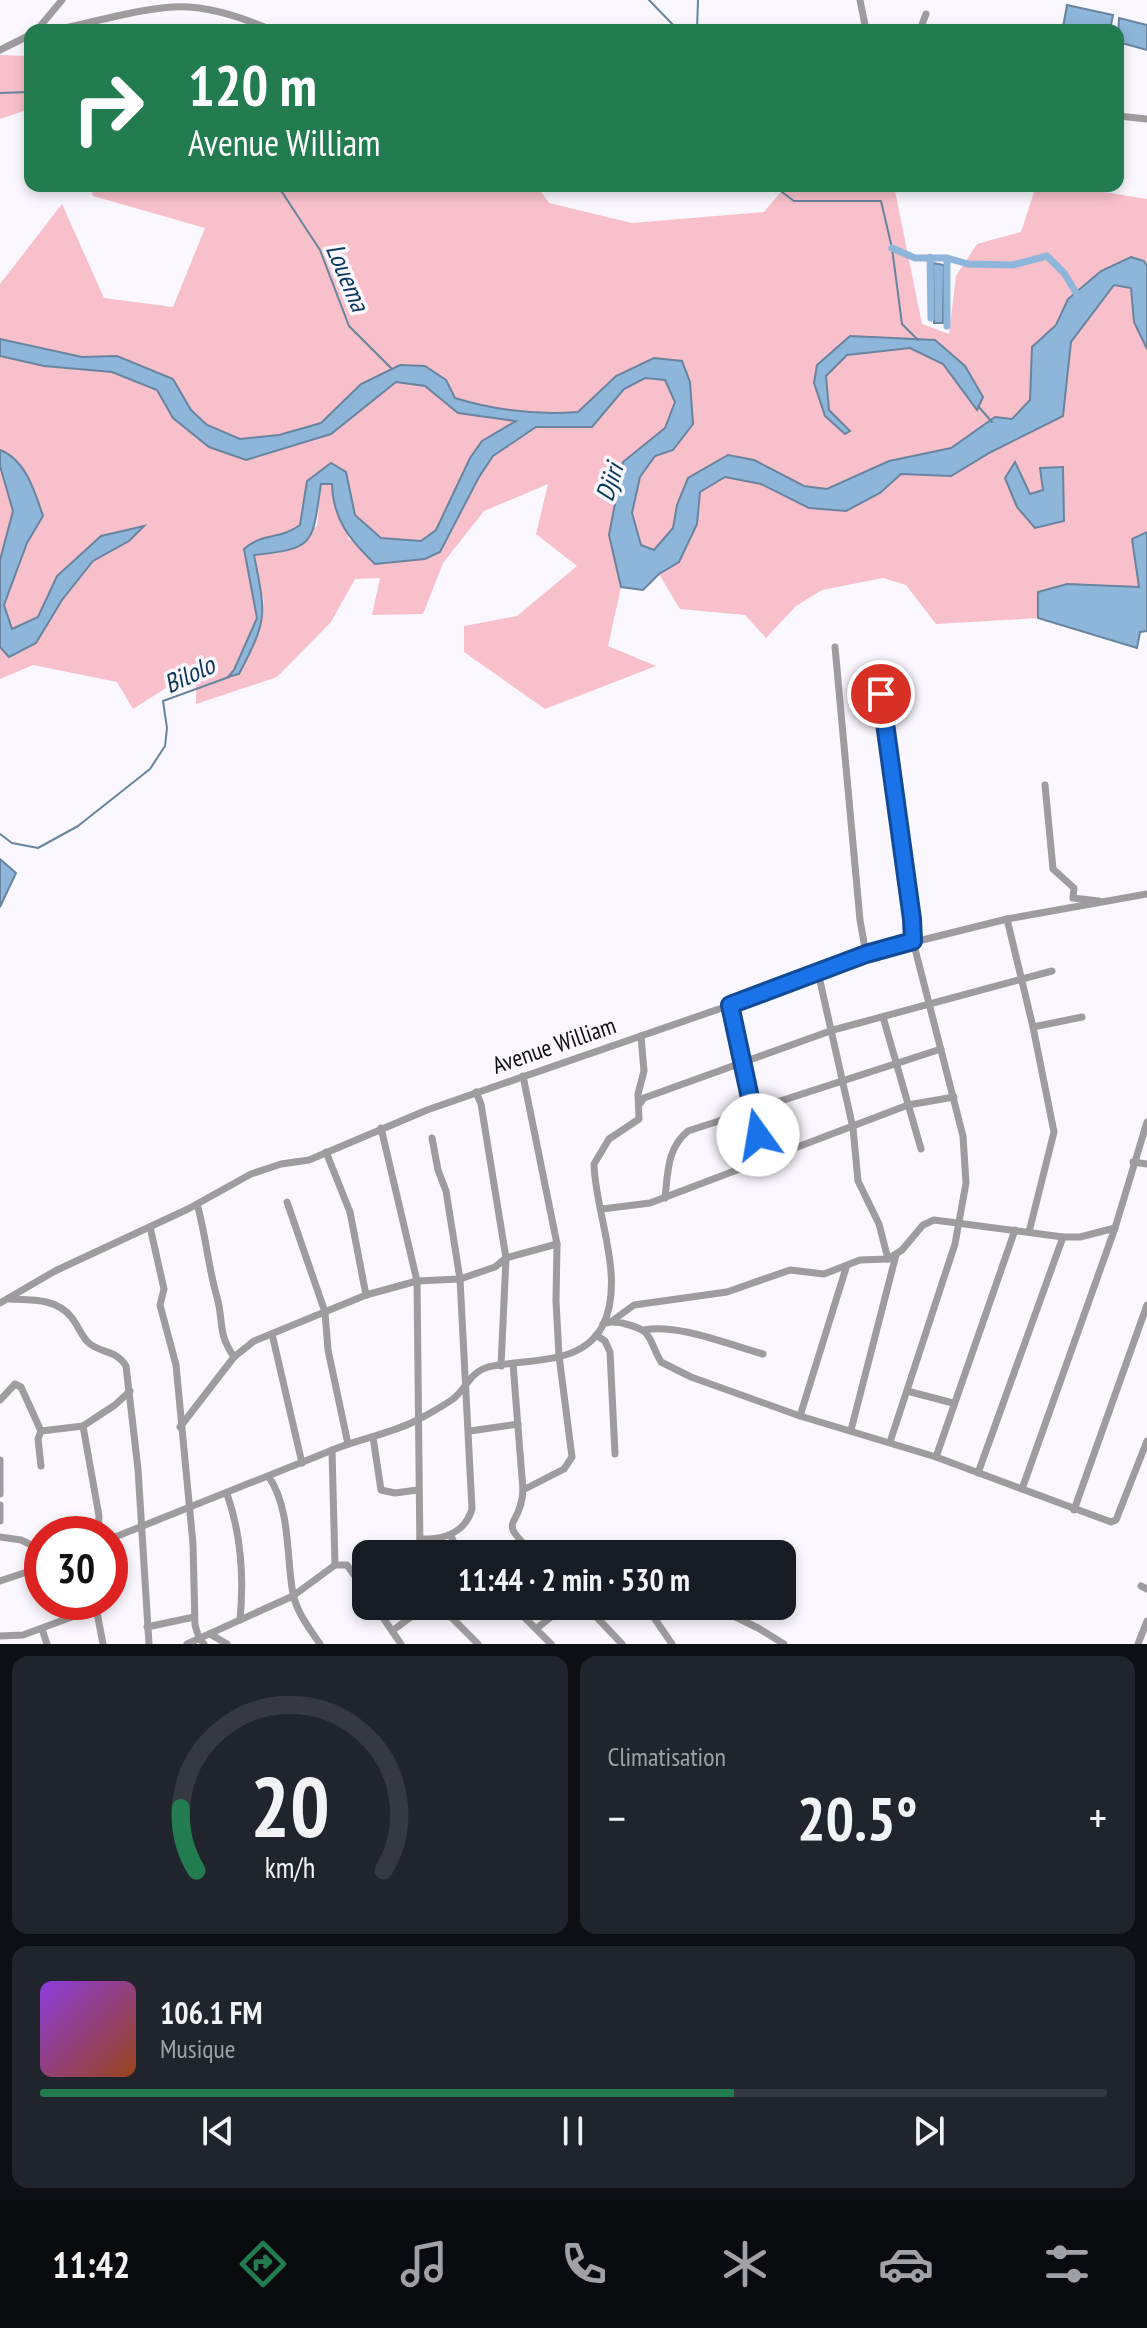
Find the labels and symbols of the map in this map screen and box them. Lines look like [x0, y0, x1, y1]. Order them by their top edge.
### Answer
water label: Louema [319, 238, 378, 317]
water label: Djiri [587, 456, 632, 505]
water label: Bilolo [158, 647, 221, 700]
pin [847, 660, 915, 728]
street label: Avenue William [488, 1009, 620, 1081]
position arrow [716, 1093, 800, 1177]
speed limit sign: 30 [24, 1516, 128, 1620]

